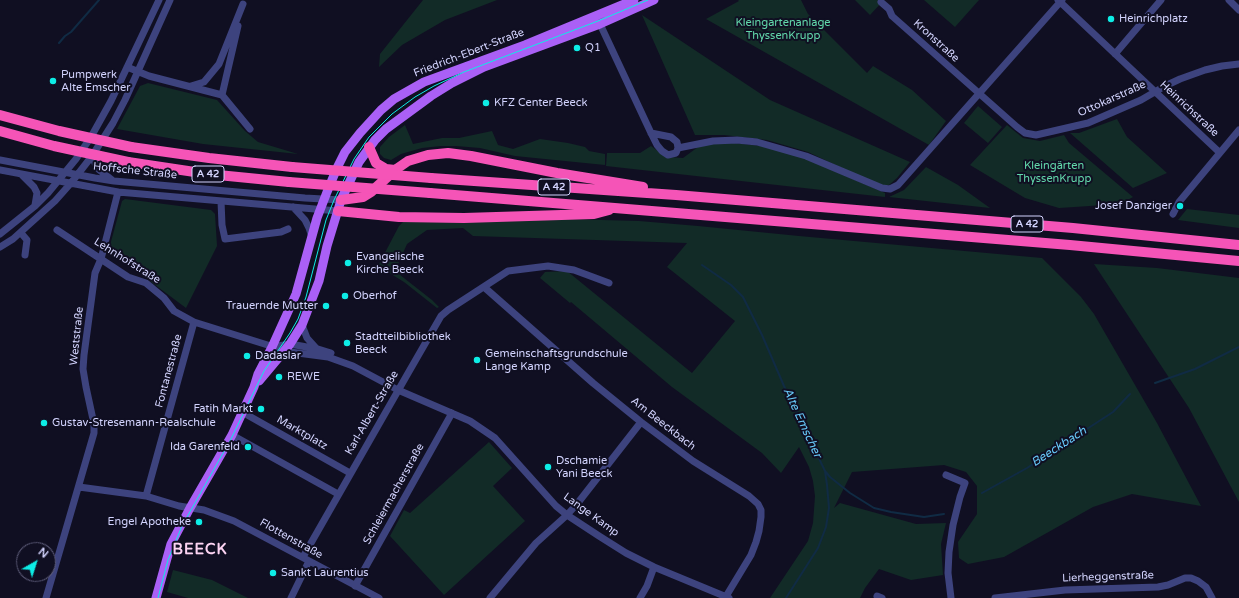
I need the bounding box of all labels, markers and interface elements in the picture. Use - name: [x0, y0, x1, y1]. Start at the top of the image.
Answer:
- place label: Heinrichplatz: [1119, 12, 1188, 26]
- marker: Heinrichplatz: [1106, 14, 1116, 24]
- park label: Kleingartenanlage ThyssenKrupp: [735, 16, 831, 42]
- street label: Kronstraße: [910, 17, 962, 65]
- street label: Friedrich-Ebert-Straße: [412, 26, 526, 80]
- place label: Q1: [585, 41, 601, 55]
- marker: Q1: [572, 43, 582, 53]
- place label: Pumpwerk Alte Emscher: [61, 68, 130, 94]
- marker: Pumpwerk Alte Emscher: [48, 76, 58, 86]
- street label: Ottokarstraße: [1076, 78, 1148, 120]
- street label: Heinrichstraße: [1157, 78, 1221, 140]
- place label: KFZ Center Beeck: [494, 96, 587, 110]
- marker: KFZ Center Beeck: [481, 98, 491, 108]
- park label: Kleingärten ThyssenKrupp: [1017, 159, 1091, 185]
- street label: Hoffsche Straße: [92, 160, 178, 182]
- road number: A 42: [192, 166, 224, 182]
- road number: A 42: [538, 179, 570, 195]
- place label: Josef Danziger: [1095, 199, 1172, 213]
- marker: Josef Danziger: [1175, 201, 1185, 211]
- road number: A 42: [1011, 216, 1043, 232]
- street label: Lehnhofstraße: [91, 235, 163, 287]
- place label: Evangelische Kirche Beeck: [356, 250, 424, 276]
- marker: Evangelische Kirche Beeck: [343, 258, 353, 268]
- place label: Oberhof: [353, 289, 397, 303]
- marker: Oberhof: [340, 291, 350, 301]
- place label: Trauernde Mutter: [226, 299, 318, 313]
- marker: Trauernde Mutter: [321, 301, 331, 311]
- street label: Weststraße: [67, 306, 87, 366]
- place label: Stadtteilbibliothek Beeck: [355, 330, 451, 356]
- street label: Fontanestraße: [153, 333, 185, 409]
- marker: Stadtteilbibliothek Beeck: [342, 338, 352, 348]
- place label: Gemeinschaftsgrundschule Lange Kamp: [485, 347, 628, 373]
- place label: Dadaslar: [255, 349, 301, 363]
- marker: Dadaslar: [242, 351, 252, 361]
- marker: Gemeinschaftsgrundschule Lange Kamp: [472, 355, 482, 365]
- street label: Karl-Albert-Straße: [343, 369, 401, 457]
- place label: REWE: [287, 370, 320, 384]
- marker: REWE: [274, 372, 284, 382]
- water label: Alte Emscher: [779, 386, 825, 460]
- street label: Am Beeckbach: [628, 395, 698, 453]
- place label: Fatih Markt: [193, 402, 253, 416]
- marker: Fatih Markt: [256, 404, 266, 414]
- street label: Marktplatz: [274, 413, 330, 453]
- place label: Gustav-Stresemann-Realschule: [52, 416, 216, 430]
- marker: Gustav-Stresemann-Realschule: [39, 418, 49, 428]
- water label: Beeckbach: [1029, 424, 1089, 470]
- place label: Ida Garenfeld: [170, 440, 240, 454]
- street label: Schleiermacherstraße: [361, 441, 427, 547]
- marker: Ida Garenfeld: [243, 442, 253, 452]
- place label: Dschamie Yani Beeck: [556, 454, 612, 480]
- marker: Dschamie Yani Beeck: [543, 462, 553, 472]
- street label: Lange Kamp: [560, 490, 622, 540]
- place label: Engel Apotheke: [108, 515, 191, 529]
- street label: Flottenstraße: [257, 516, 325, 562]
- marker: Engel Apotheke: [194, 517, 204, 527]
- district label: BEECK: [173, 541, 227, 559]
- north arrow: [16, 542, 56, 582]
- text: N: [36, 545, 51, 561]
- place label: Sankt Laurentius: [281, 566, 369, 580]
- marker: Sankt Laurentius: [268, 568, 278, 578]
- street label: Lierheggenstraße: [1062, 569, 1154, 585]

